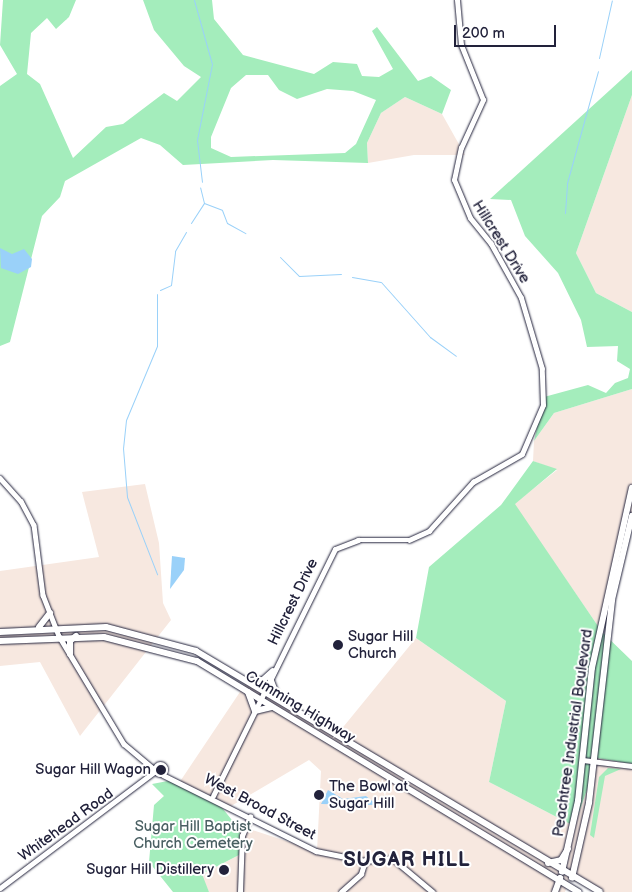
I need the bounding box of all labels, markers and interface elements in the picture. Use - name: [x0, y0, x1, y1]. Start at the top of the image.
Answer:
- scale bar: [457, 15, 560, 47]
- text: 200 m: [462, 24, 505, 43]
- street label: Hillcrest Drive: [468, 197, 534, 287]
- street label: Hillcrest Drive: [264, 556, 322, 648]
- place label: Sugar Hill Church: [348, 627, 413, 662]
- street label: Peachtree Industrial Boulevard: [550, 628, 596, 838]
- marker: Sugar Hill Church: [332, 639, 344, 651]
- street label: Cumming Highway: [242, 667, 358, 747]
- place label: Sugar Hill Wagon: [35, 761, 151, 779]
- marker: Sugar Hill Wagon: [155, 764, 167, 776]
- street label: West Broad Street: [201, 770, 319, 844]
- place label: The Bowl at Sugar Hill: [329, 777, 408, 812]
- street label: Whitehead Road: [15, 785, 117, 865]
- marker: The Bowl at Sugar Hill: [313, 789, 325, 801]
- park label: Sugar Hill Baptist Church Cemetery: [133, 817, 253, 852]
- district label: SUGAR HILL: [342, 848, 472, 872]
- place label: Sugar Hill Distillery: [86, 861, 214, 879]
- marker: Sugar Hill Distillery: [218, 864, 230, 876]

